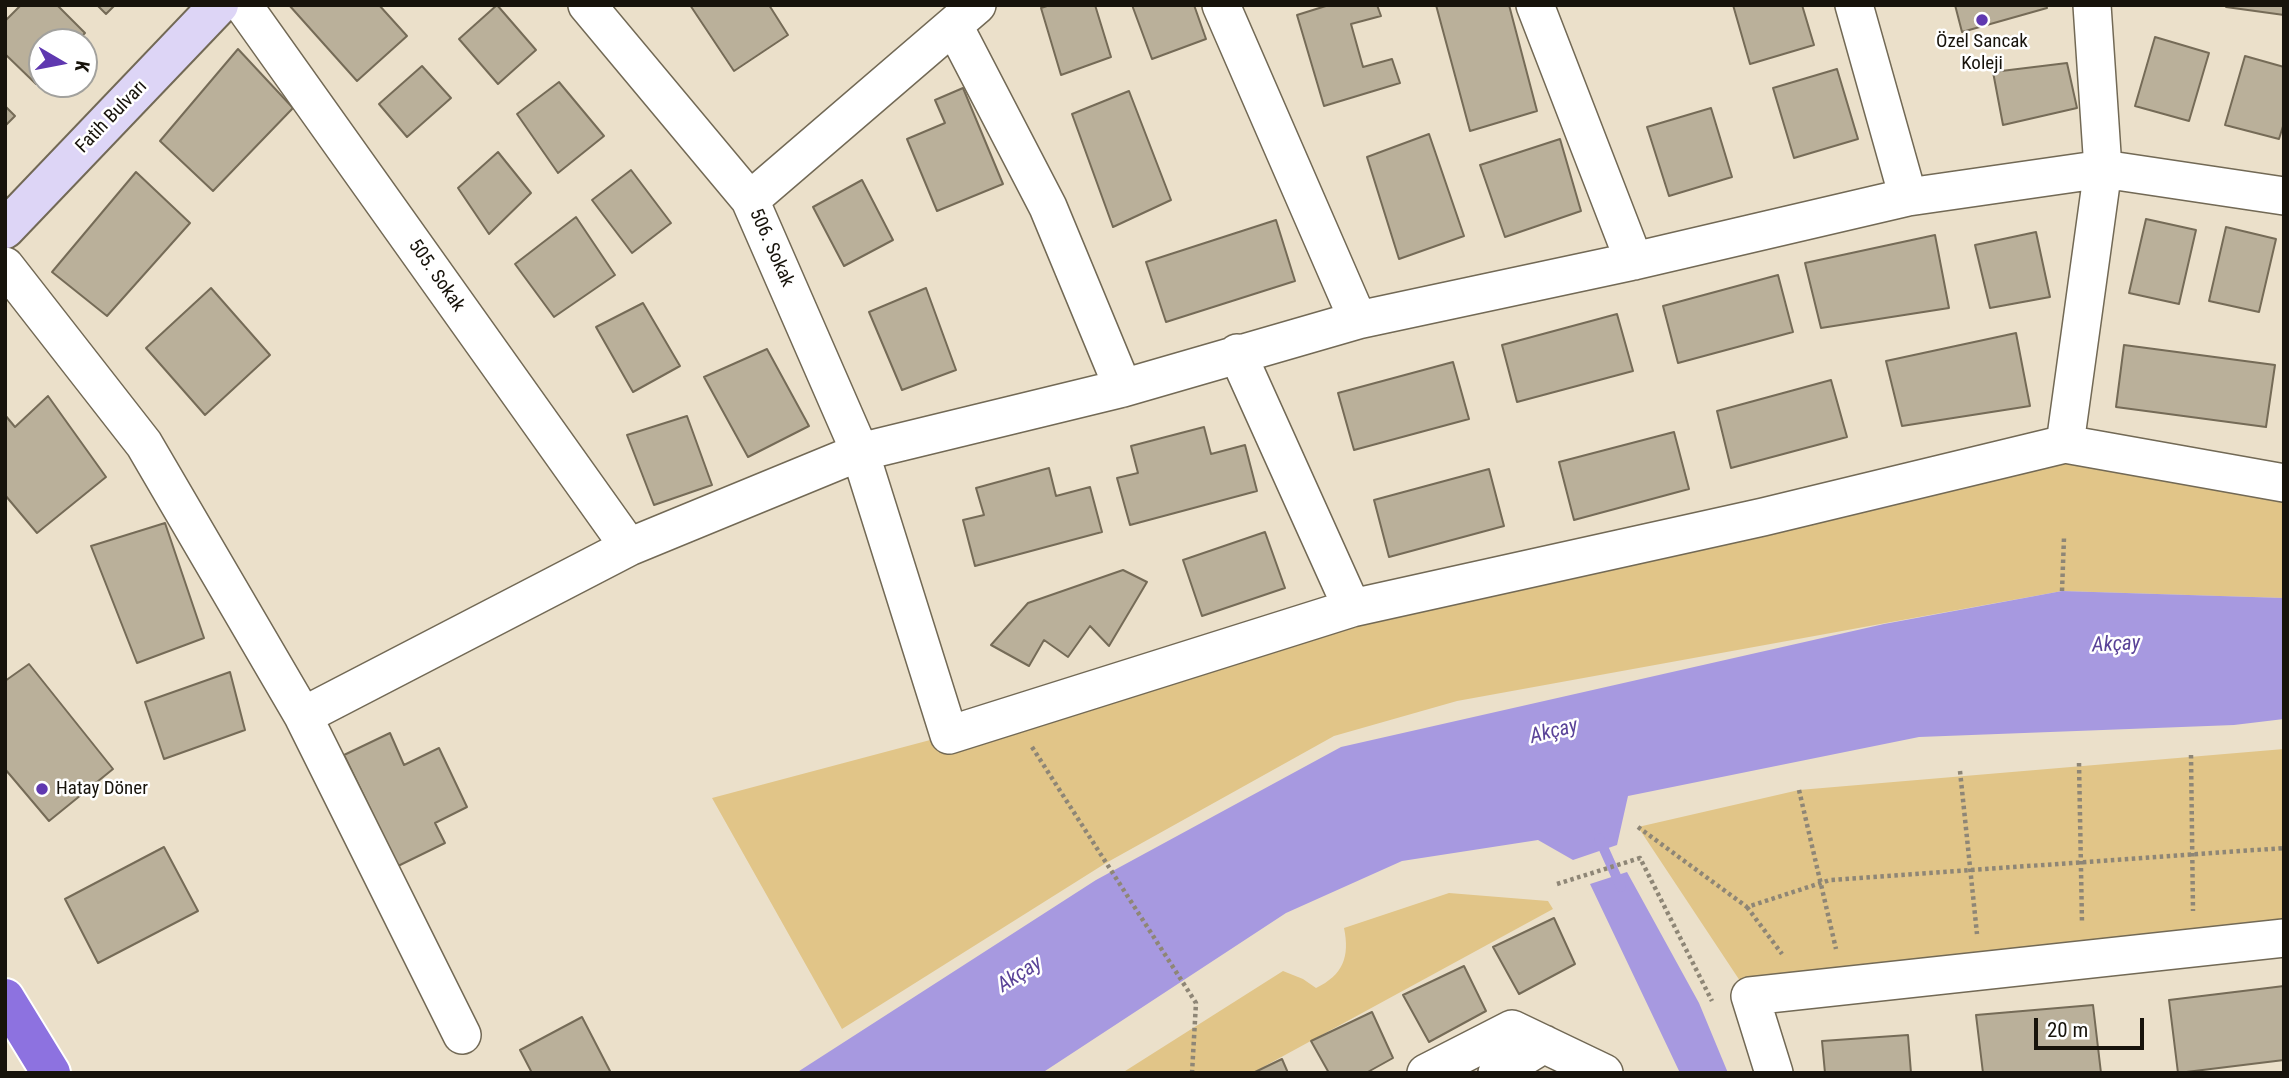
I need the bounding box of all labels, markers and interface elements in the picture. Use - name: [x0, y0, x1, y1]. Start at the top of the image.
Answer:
- marker: Özel Sancak Koleji: [1974, 12, 1990, 28]
- north arrow: [28, 28, 98, 98]
- place label: Özel Sancak Koleji: [1936, 31, 2028, 75]
- text: K: [70, 59, 94, 74]
- street label: Fatih Bulvarı: [72, 76, 152, 158]
- street label: 506. Sokak: [744, 205, 798, 291]
- street label: 505. Sokak: [403, 235, 469, 317]
- water label: Akçay: [2091, 631, 2141, 659]
- water label: Akçay: [1528, 714, 1580, 750]
- place label: Hatay Döner: [56, 778, 148, 800]
- marker: Hatay Döner: [34, 781, 50, 797]
- water label: Akçay: [993, 951, 1047, 999]
- scale bar: [2037, 1004, 2147, 1048]
- text: 20 m: [2047, 1018, 2088, 1042]

